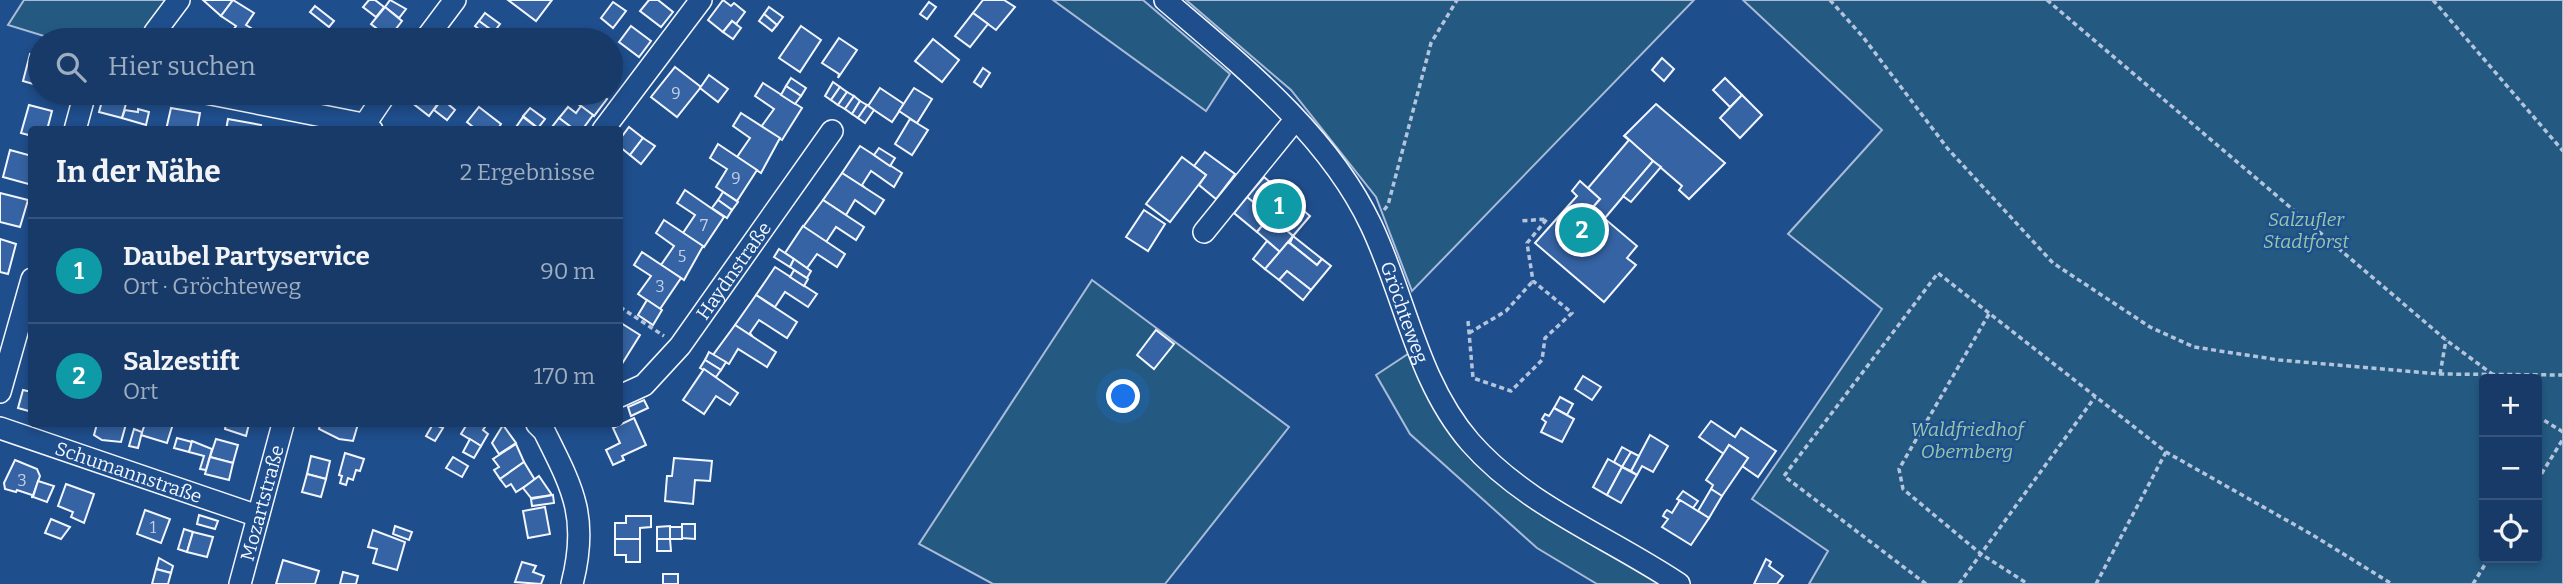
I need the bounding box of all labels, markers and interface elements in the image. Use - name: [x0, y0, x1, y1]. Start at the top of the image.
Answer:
- search box: [28, 28, 623, 105]
- icon: search: [52, 48, 90, 86]
- text: Hier suchen: [108, 51, 256, 82]
- house number: 9: [671, 84, 681, 103]
- text: In der Nähe: [56, 154, 221, 190]
- text: 2 Ergebnisse: [460, 158, 595, 186]
- house number: 9: [731, 169, 741, 188]
- pin: 1: [1256, 180, 1302, 232]
- pin: 2: [1559, 204, 1605, 256]
- park label: Salzufler Stadtforst: [2263, 208, 2349, 253]
- house number: 7: [700, 216, 708, 235]
- street label: Haydnstraße: [691, 217, 776, 324]
- text: Daubel Partyservice: [123, 241, 370, 272]
- house number: 5: [678, 247, 686, 266]
- text: 1: [74, 257, 84, 285]
- text: 90 m: [540, 257, 595, 285]
- street label: Gröchteweg: [1375, 258, 1433, 367]
- text: Ort · Gröchteweg: [123, 272, 301, 300]
- house number: 3: [655, 277, 665, 296]
- text: Salzestift: [123, 346, 240, 377]
- text: 2: [73, 362, 85, 390]
- text: 170 m: [533, 362, 595, 390]
- map controls: [2479, 374, 2542, 563]
- button: +: [2479, 374, 2542, 437]
- text: Ort: [123, 377, 158, 405]
- your location: [1106, 379, 1140, 413]
- park label: Waldfriedhof Obernberg: [1910, 418, 2026, 463]
- street label: Schumannstraße: [52, 437, 205, 508]
- button: −: [2479, 437, 2542, 500]
- street label: Mozartstraße: [236, 443, 289, 563]
- house number: 3: [17, 471, 27, 490]
- button: locate: [2479, 500, 2542, 563]
- house number: 1: [150, 518, 157, 537]

